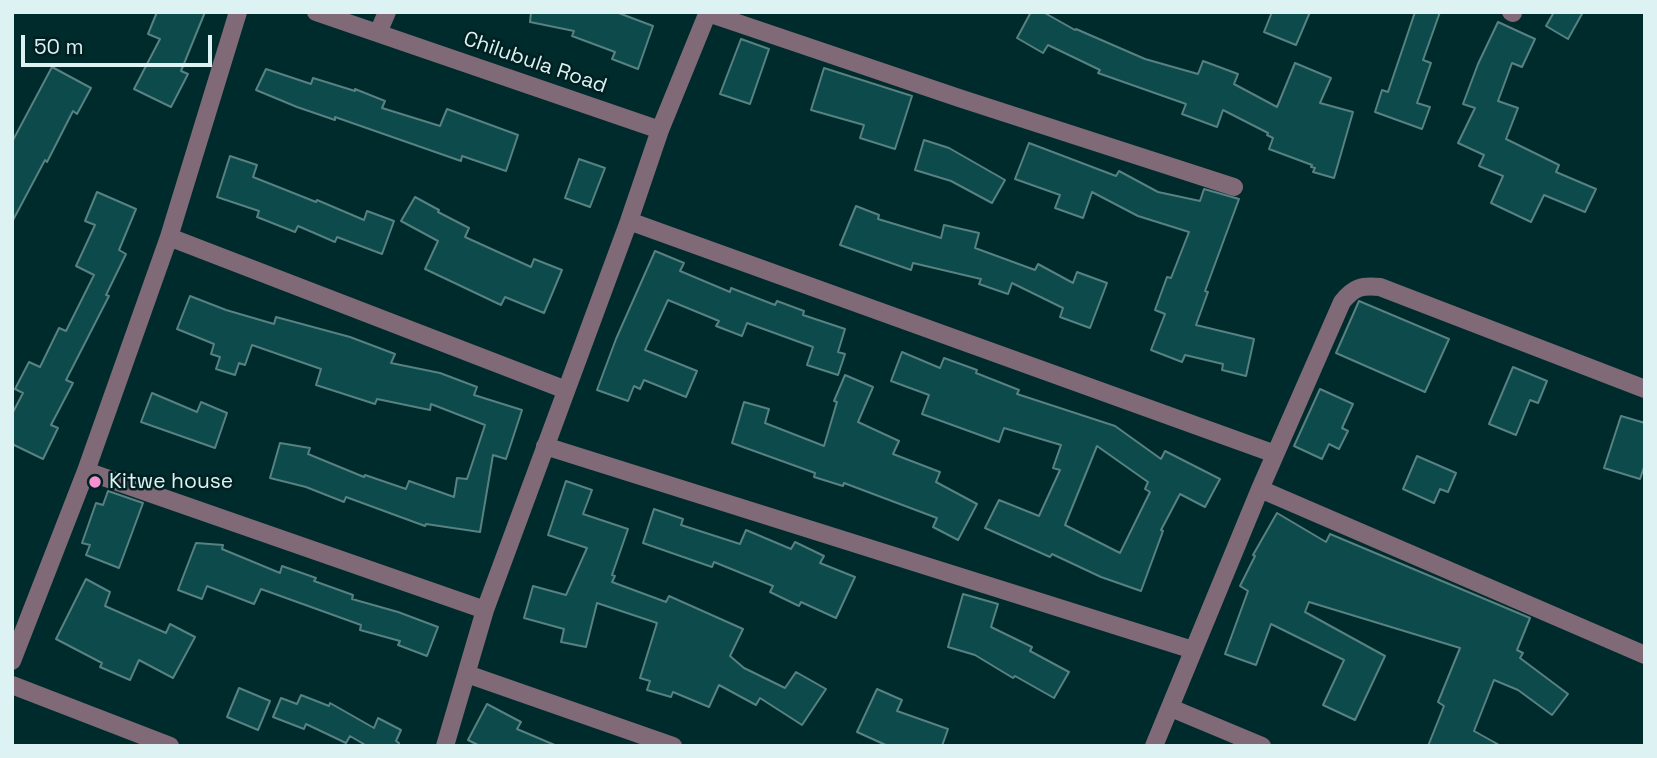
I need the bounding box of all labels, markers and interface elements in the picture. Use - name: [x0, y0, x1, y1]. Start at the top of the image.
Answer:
- scale bar: [24, 21, 215, 65]
- street label: Chilubula Road: [460, 27, 610, 99]
- text: 50 m: [34, 33, 84, 60]
- place label: Kitwe house: [109, 469, 233, 495]
- marker: Kitwe house: [87, 474, 103, 490]

